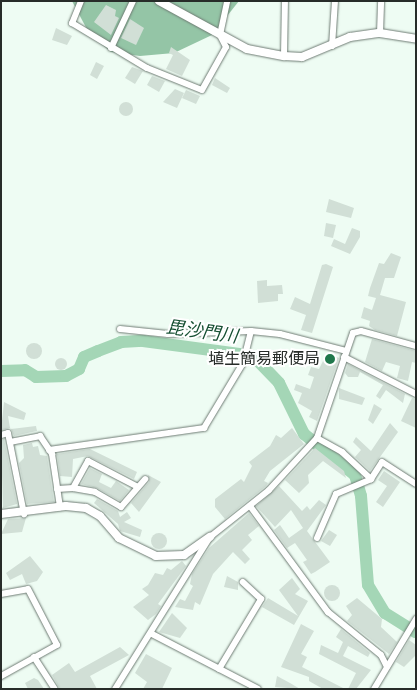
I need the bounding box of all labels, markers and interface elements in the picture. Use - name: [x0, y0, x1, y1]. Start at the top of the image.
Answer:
- water label: 毘沙門川: [165, 316, 239, 348]
- place label: 埴生簡易郵便局: [208, 349, 320, 369]
- marker: 埴生簡易郵便局: [324, 353, 336, 365]

